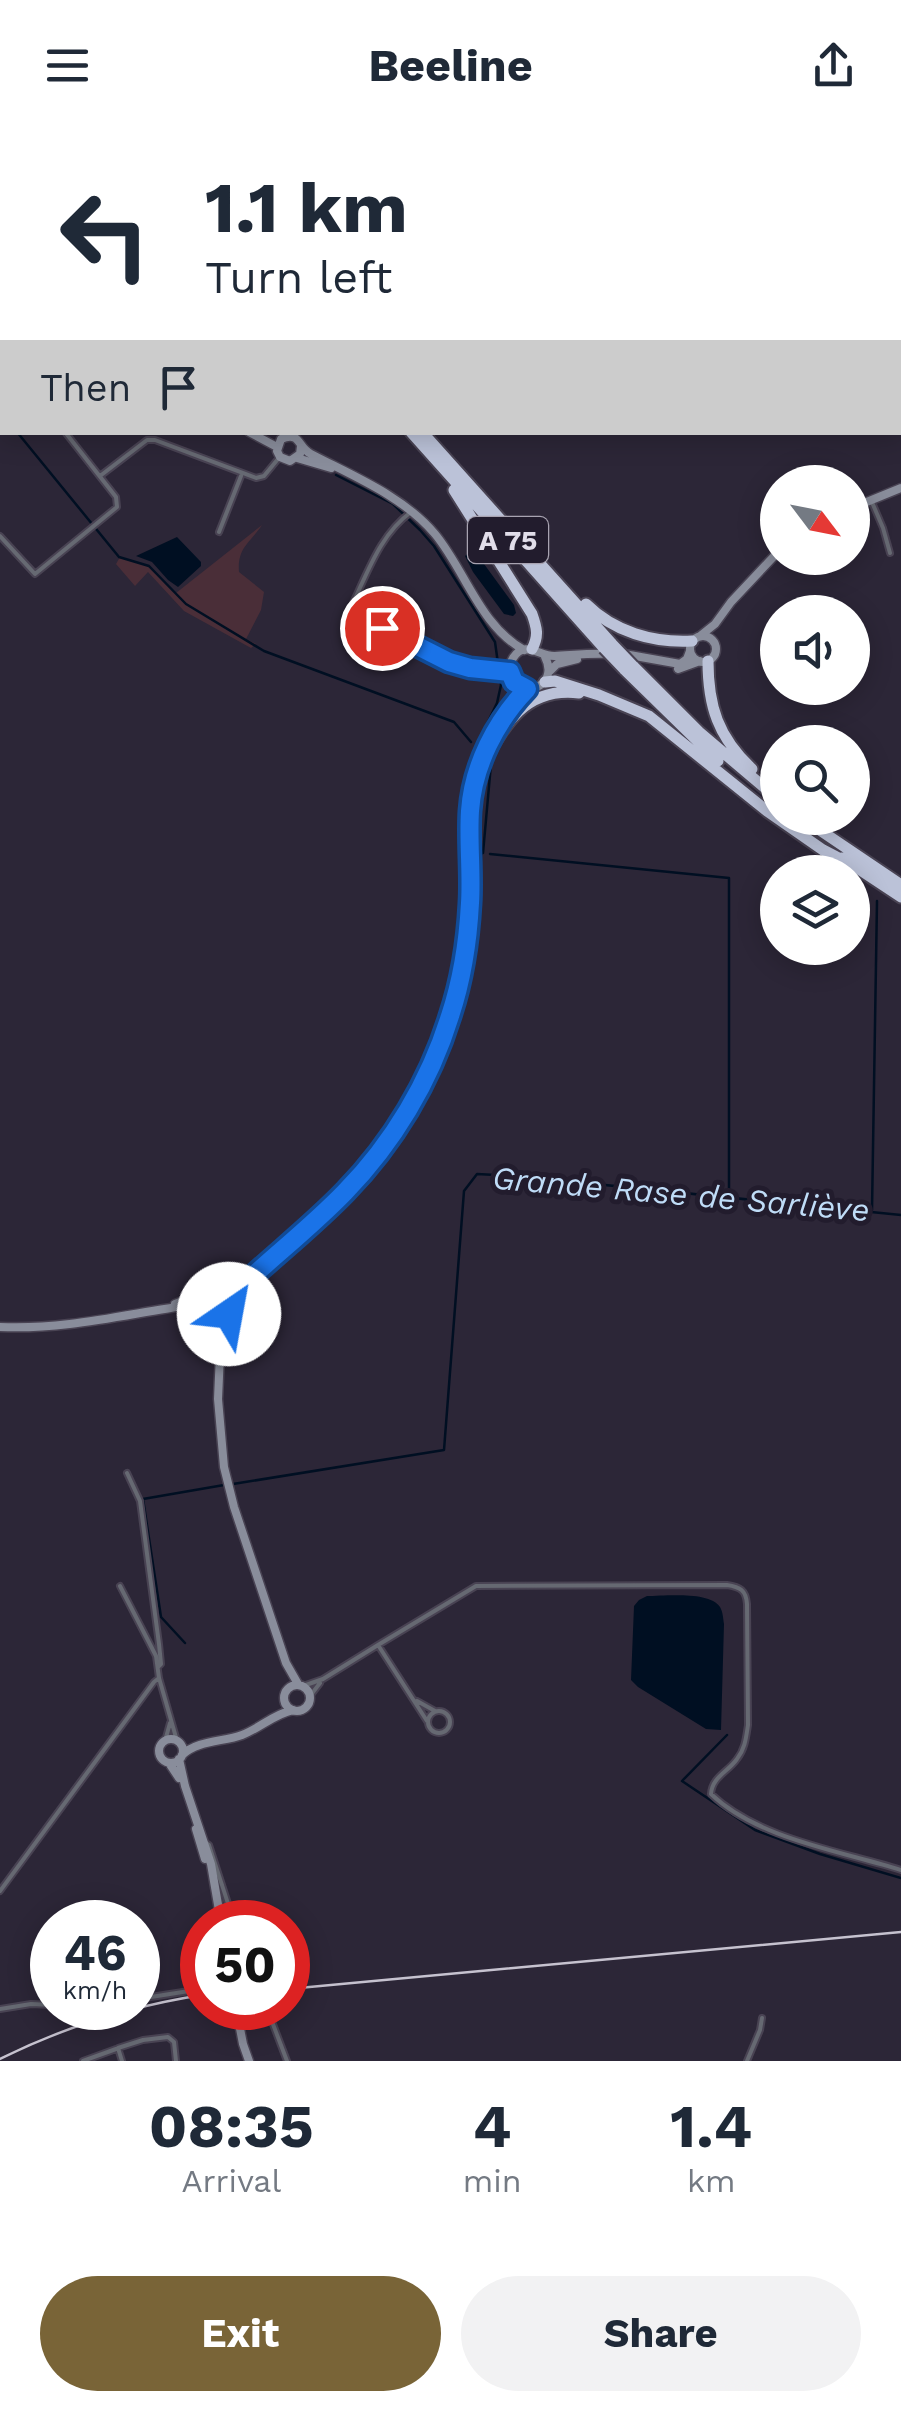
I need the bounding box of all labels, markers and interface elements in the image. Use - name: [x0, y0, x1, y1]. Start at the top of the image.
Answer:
- icon: menu: [40, 38, 95, 93]
- icon: share: [806, 38, 861, 93]
- text: Beeline: [368, 39, 533, 92]
- text: 1.1 km: [205, 167, 408, 249]
- icon: left: [40, 170, 170, 300]
- text: Turn left: [205, 251, 392, 304]
- icon: arrive: [151, 360, 206, 415]
- text: Then: [40, 366, 131, 410]
- north arrow: [760, 465, 870, 575]
- map controls: [760, 465, 870, 965]
- road number: A 75: [468, 517, 548, 563]
- pin: [340, 586, 425, 671]
- button: sound: [760, 595, 870, 705]
- icon: arrive: [355, 601, 410, 656]
- button: search: [760, 725, 870, 835]
- button: layers: [760, 855, 870, 965]
- water label: Grande Rase de Sarliève: [491, 1159, 871, 1229]
- position arrow: [177, 1262, 281, 1366]
- speed limit sign: 50: [180, 1900, 310, 2030]
- text: 46: [63, 1923, 127, 1982]
- text: km/h: [63, 1976, 127, 2005]
- text: 08:35: [149, 2091, 314, 2162]
- text: 4: [473, 2091, 511, 2162]
- text: 1.4: [670, 2091, 752, 2162]
- text: Arrival: [181, 2162, 281, 2200]
- text: min: [463, 2162, 522, 2200]
- text: km: [687, 2162, 736, 2200]
- button: Exit: [40, 2276, 441, 2391]
- button: Share: [461, 2276, 861, 2391]

